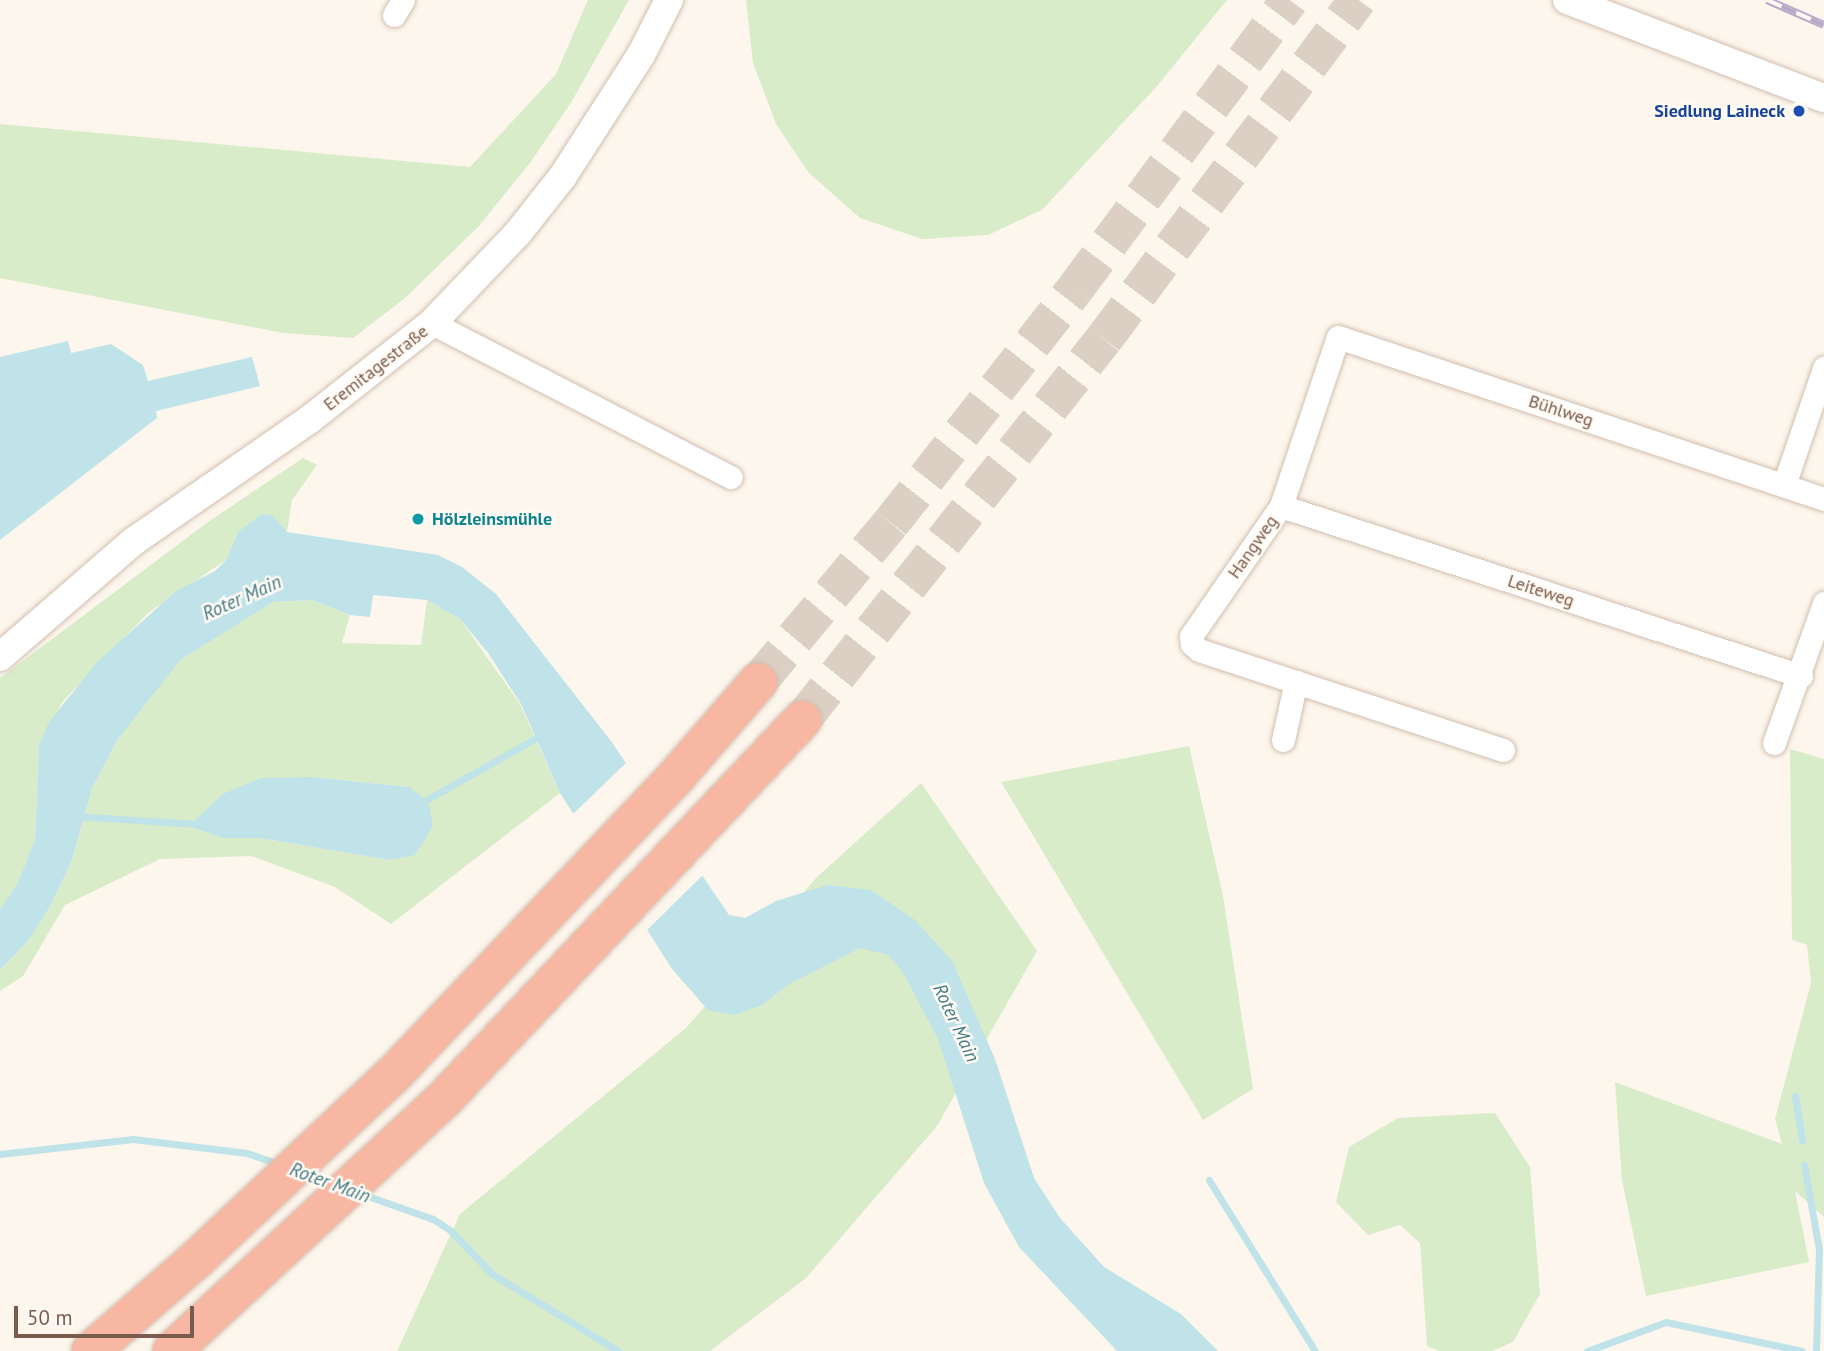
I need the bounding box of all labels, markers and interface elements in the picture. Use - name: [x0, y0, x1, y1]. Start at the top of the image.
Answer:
- place label: Siedlung Laineck: [1654, 100, 1785, 122]
- marker: Siedlung Laineck: [1791, 103, 1807, 119]
- street label: Eremitagestraße: [319, 320, 433, 416]
- street label: Bühlweg: [1526, 390, 1596, 432]
- place label: Hölzleinsmühle: [432, 508, 552, 530]
- marker: Hölzleinsmühle: [410, 511, 426, 527]
- street label: Hangweg: [1223, 511, 1283, 583]
- street label: Leiteweg: [1505, 570, 1577, 612]
- water label: Roter Main: [199, 571, 285, 625]
- water label: Roter Main: [928, 980, 984, 1066]
- water label: Roter Main: [287, 1158, 373, 1208]
- scale bar: [18, 1292, 198, 1336]
- text: 50 m: [27, 1304, 73, 1331]

